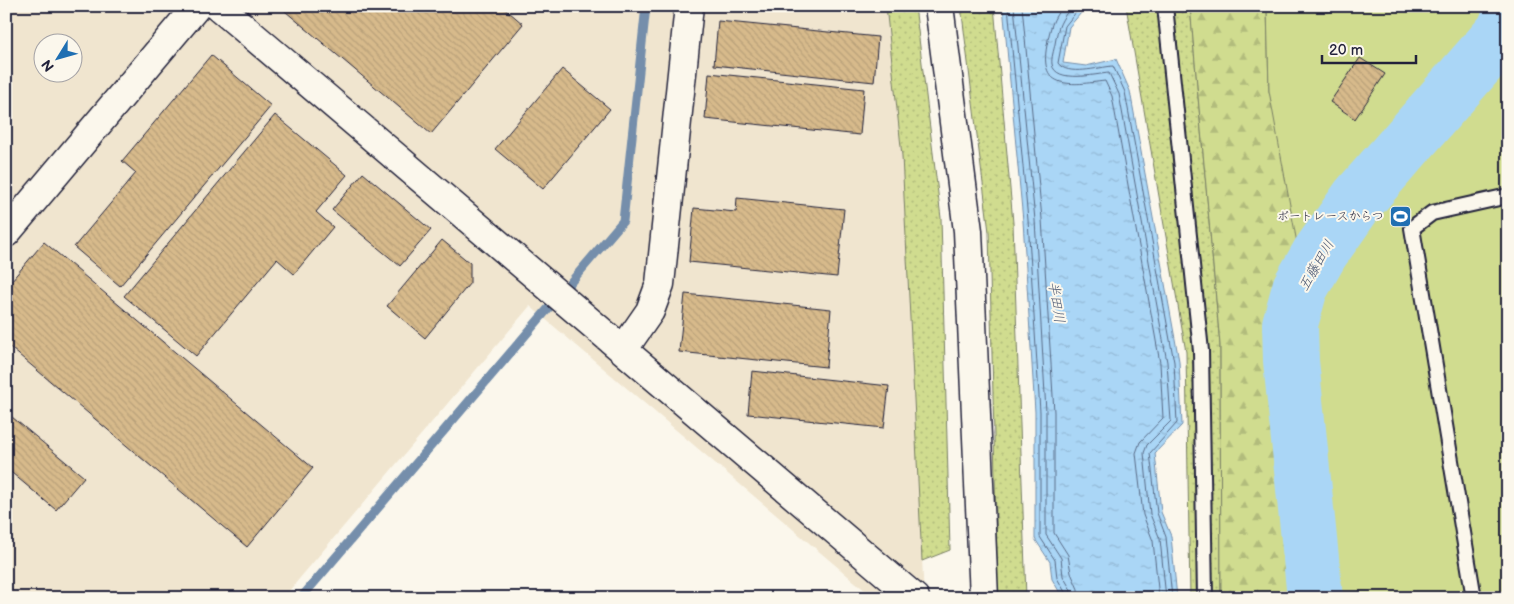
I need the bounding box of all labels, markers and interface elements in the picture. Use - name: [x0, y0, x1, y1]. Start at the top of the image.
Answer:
- north arrow: [32, 32, 82, 82]
- scale bar: [1322, 32, 1415, 64]
- text: 20 m: [1329, 41, 1363, 60]
- text: N: [38, 56, 58, 75]
- sports icon: ボートレースからつ: [1388, 204, 1412, 228]
- place label: ボートレースからつ: [1277, 209, 1384, 224]
- water label: 五藤田川: [1295, 237, 1338, 294]
- water label: 半田川: [1045, 280, 1068, 324]

